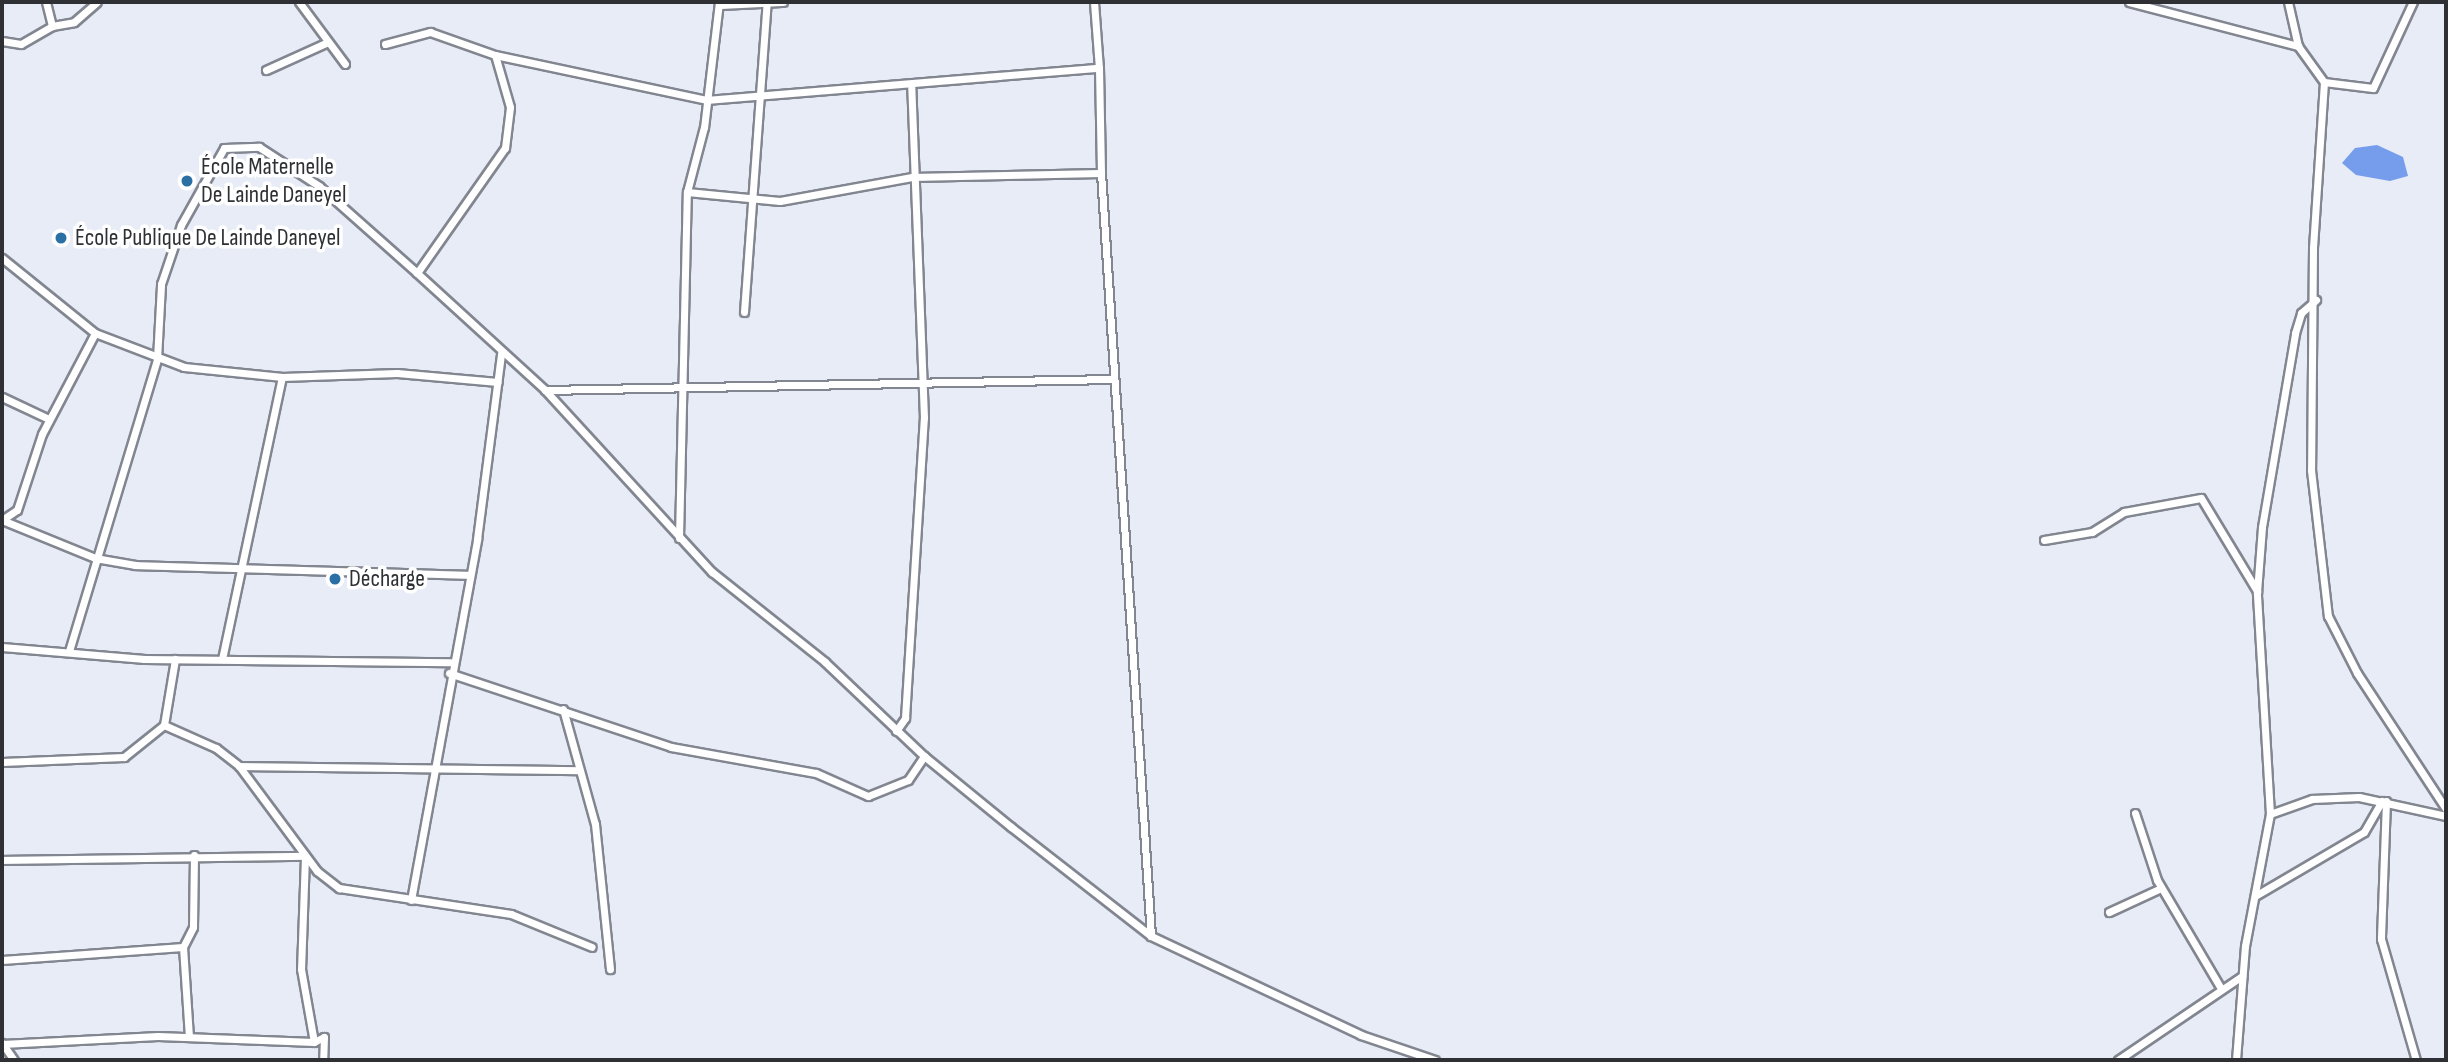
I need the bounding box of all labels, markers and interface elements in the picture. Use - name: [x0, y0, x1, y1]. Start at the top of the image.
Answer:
- place label: École Maternelle De Lainde Daneyel: [201, 153, 346, 209]
- marker: École Maternelle De Lainde Daneyel: [179, 173, 195, 189]
- place label: École Publique De Lainde Daneyel: [75, 224, 341, 252]
- marker: École Publique De Lainde Daneyel: [53, 230, 69, 246]
- place label: Décharge: [349, 565, 425, 593]
- marker: Décharge: [327, 571, 343, 587]

